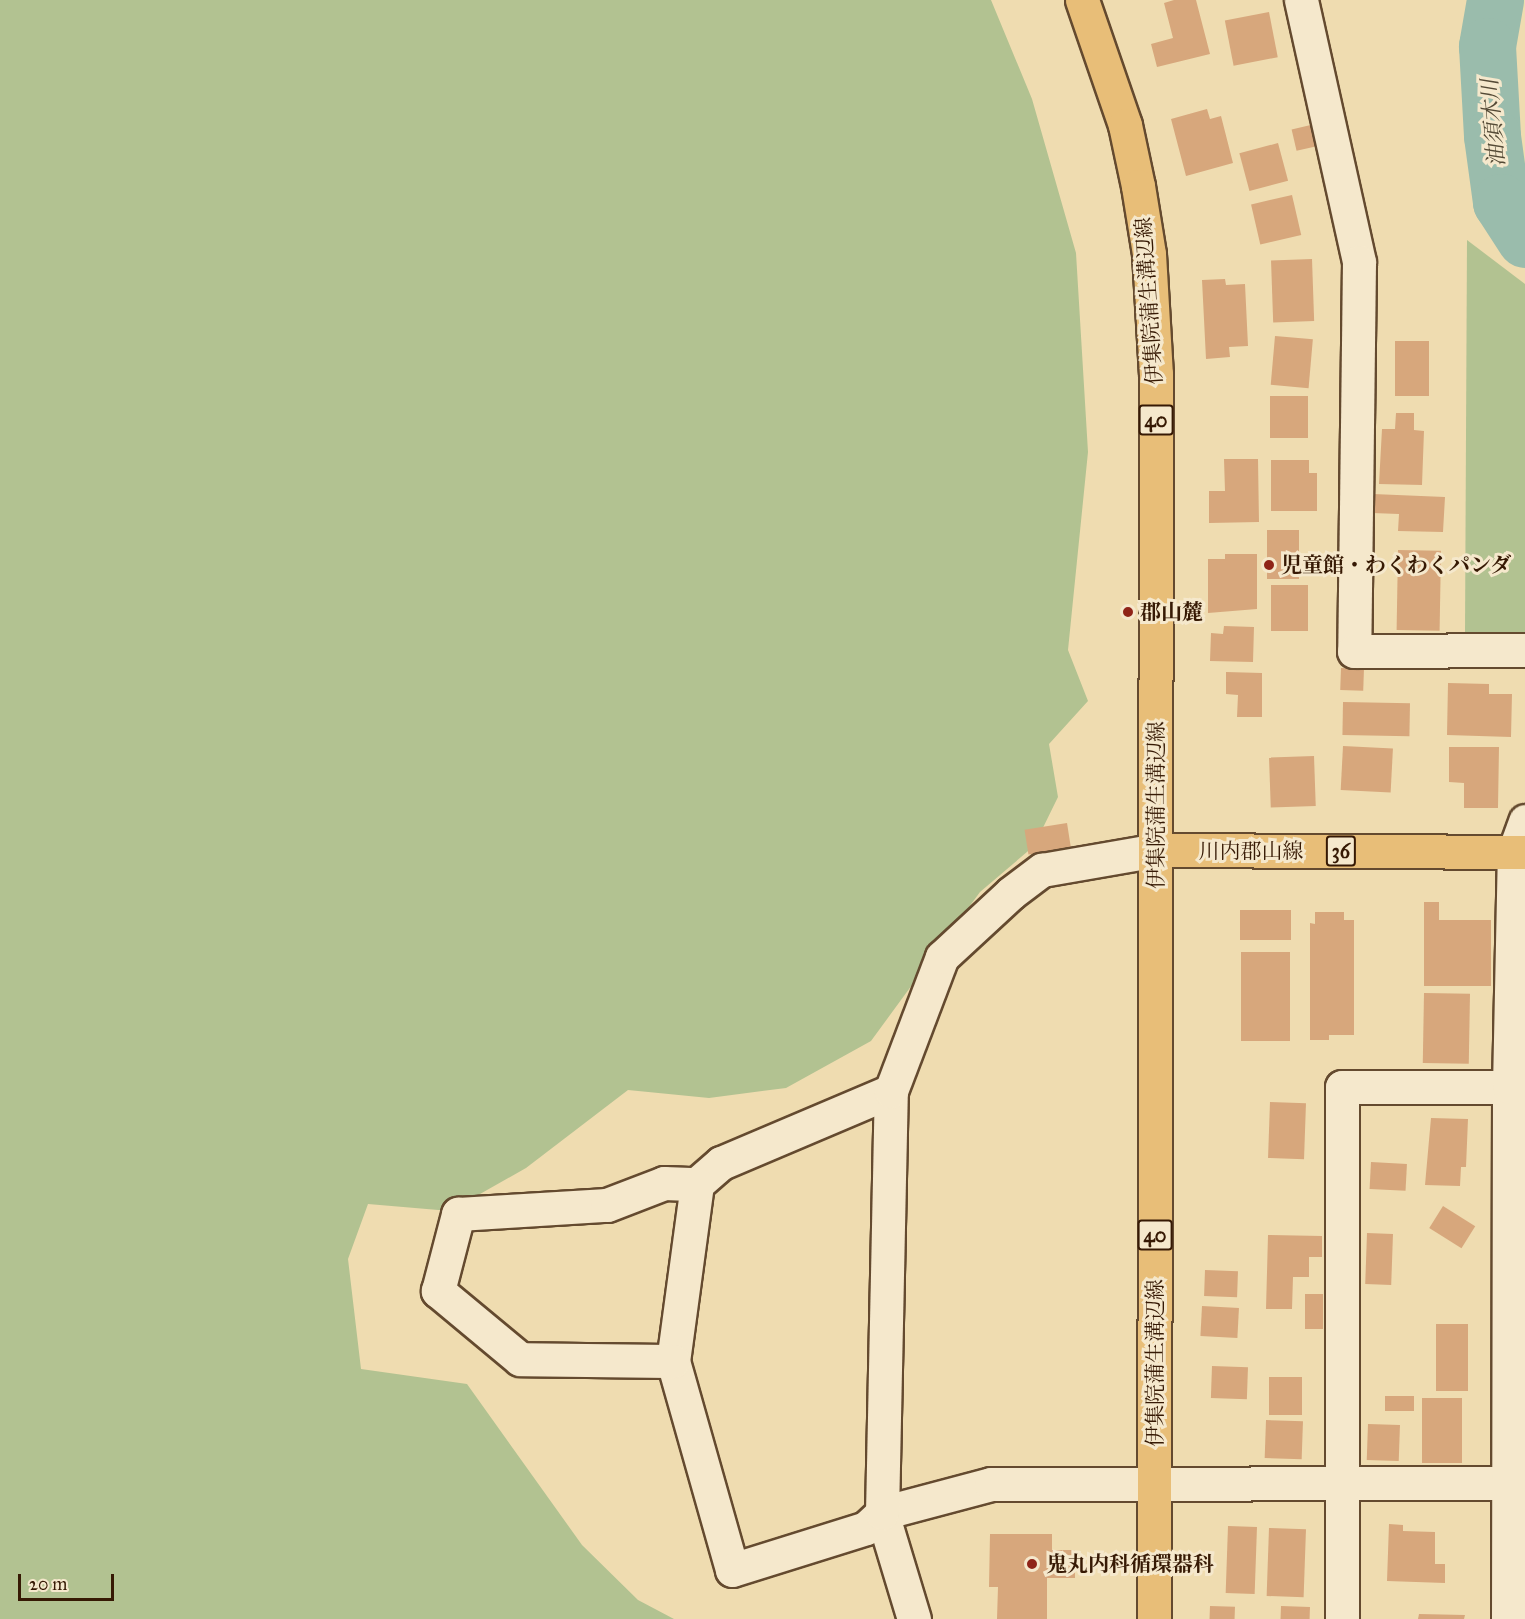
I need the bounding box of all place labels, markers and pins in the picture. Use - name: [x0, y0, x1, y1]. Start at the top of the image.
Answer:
- place label: 児童館・わくわくパンダ: [1281, 552, 1512, 578]
- marker: 児童館・わくわくパンダ: [1262, 558, 1276, 572]
- place label: 郡山麓: [1140, 599, 1203, 625]
- marker: 郡山麓: [1121, 605, 1135, 619]
- place label: 鬼丸内科循環器科: [1046, 1551, 1214, 1577]
- marker: 鬼丸内科循環器科: [1023, 1555, 1041, 1573]

